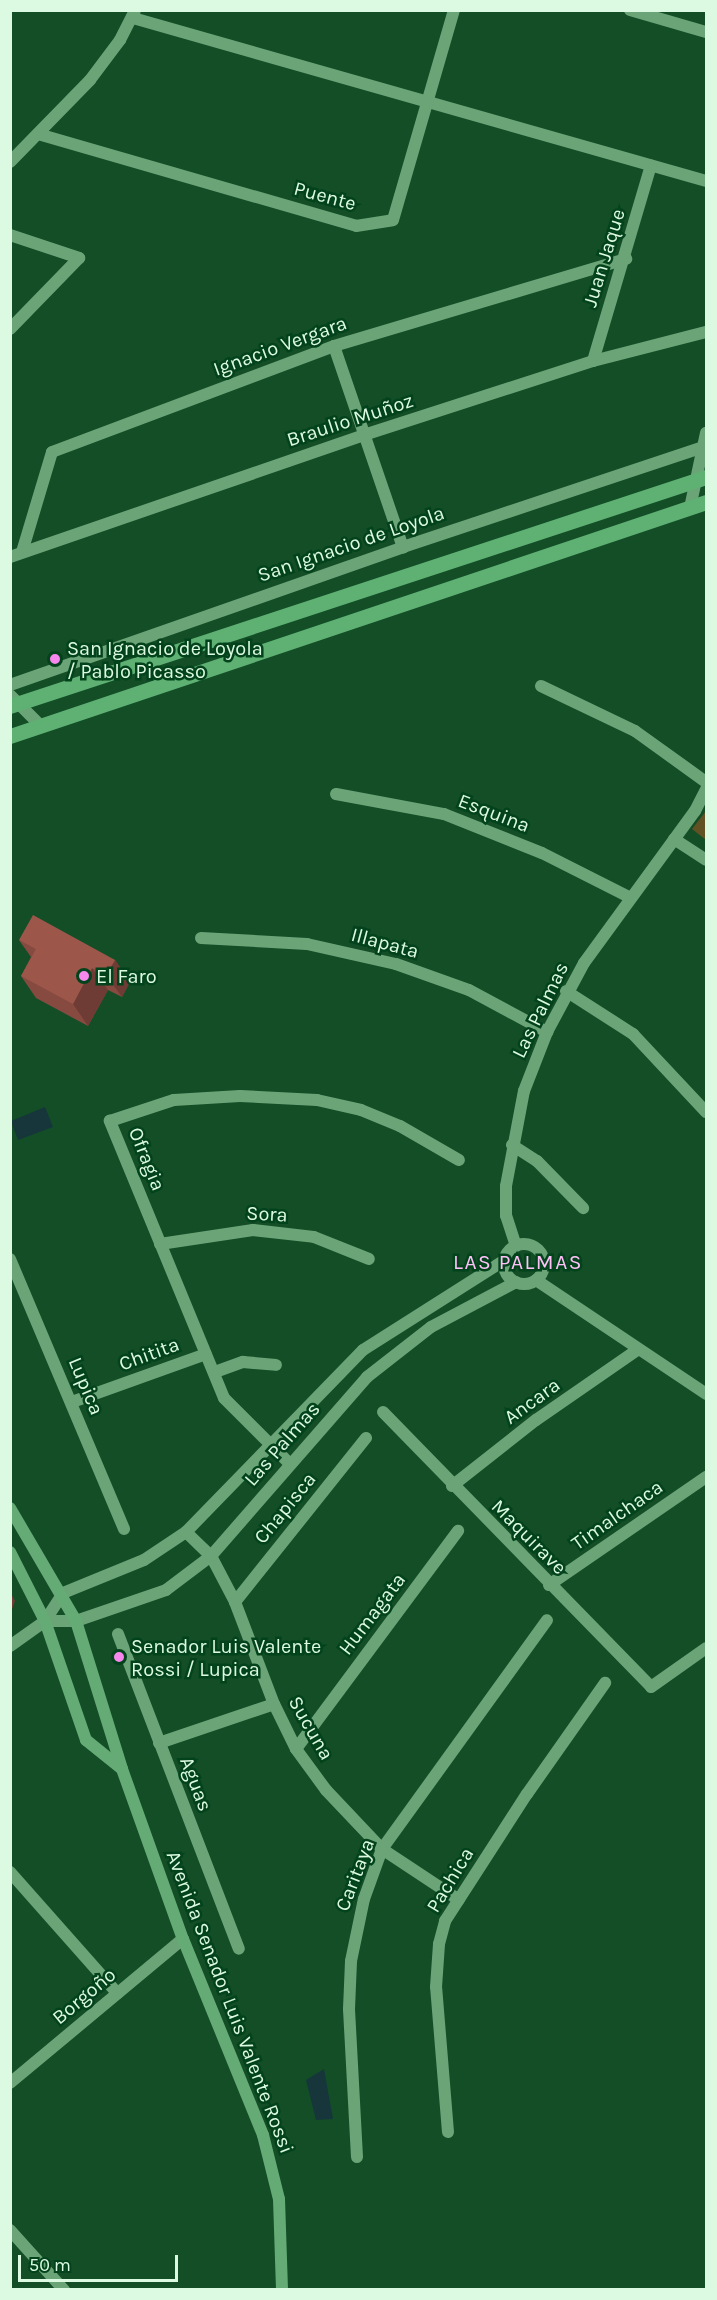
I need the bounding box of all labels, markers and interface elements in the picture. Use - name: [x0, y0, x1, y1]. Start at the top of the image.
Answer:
- street label: Puente: [291, 176, 359, 216]
- street label: Juan Jaque: [578, 206, 630, 310]
- street label: Ignacio Vergara: [210, 311, 350, 381]
- street label: Braulio Muñoz: [284, 388, 416, 452]
- street label: San Ignacio de Loyola: [255, 501, 447, 587]
- place label: San Ignacio de Loyola / Pablo Picasso: [67, 636, 263, 683]
- marker: San Ignacio de Loyola / Pablo Picasso: [48, 652, 62, 666]
- street label: Esquina: [455, 788, 533, 838]
- street label: Illapata: [349, 922, 421, 964]
- street label: Las Palmas: [507, 958, 573, 1062]
- place label: El Faro: [96, 964, 157, 988]
- marker: El Faro: [77, 969, 91, 983]
- street label: Ofragia: [123, 1124, 171, 1194]
- street label: Sora: [246, 1201, 288, 1227]
- district label: LAS PALMAS: [453, 1249, 583, 1275]
- street label: Chitita: [116, 1332, 182, 1376]
- street label: Lupica: [63, 1353, 109, 1419]
- street label: Ancara: [499, 1373, 565, 1429]
- street label: Las Palmas: [239, 1397, 325, 1491]
- street label: Chapisca: [249, 1467, 321, 1549]
- street label: Timalchaca: [567, 1475, 667, 1555]
- street label: Maquirave: [486, 1494, 572, 1580]
- street label: Humagata: [334, 1568, 410, 1660]
- place label: Senador Luis Valente Rossi / Lupica: [131, 1634, 321, 1681]
- marker: Senador Luis Valente Rossi / Lupica: [112, 1650, 126, 1664]
- street label: Sucuna: [283, 1692, 339, 1764]
- street label: Aguas: [175, 1753, 217, 1815]
- street label: Caritaya: [330, 1836, 380, 1914]
- street label: Pachica: [421, 1843, 479, 1917]
- street label: Avenida Senador Luis Valente Rossi: [161, 1847, 299, 2157]
- street label: Borgoño: [47, 1963, 121, 2029]
- scale bar: [21, 2243, 182, 2281]
- text: 50 m: [29, 2254, 71, 2276]

